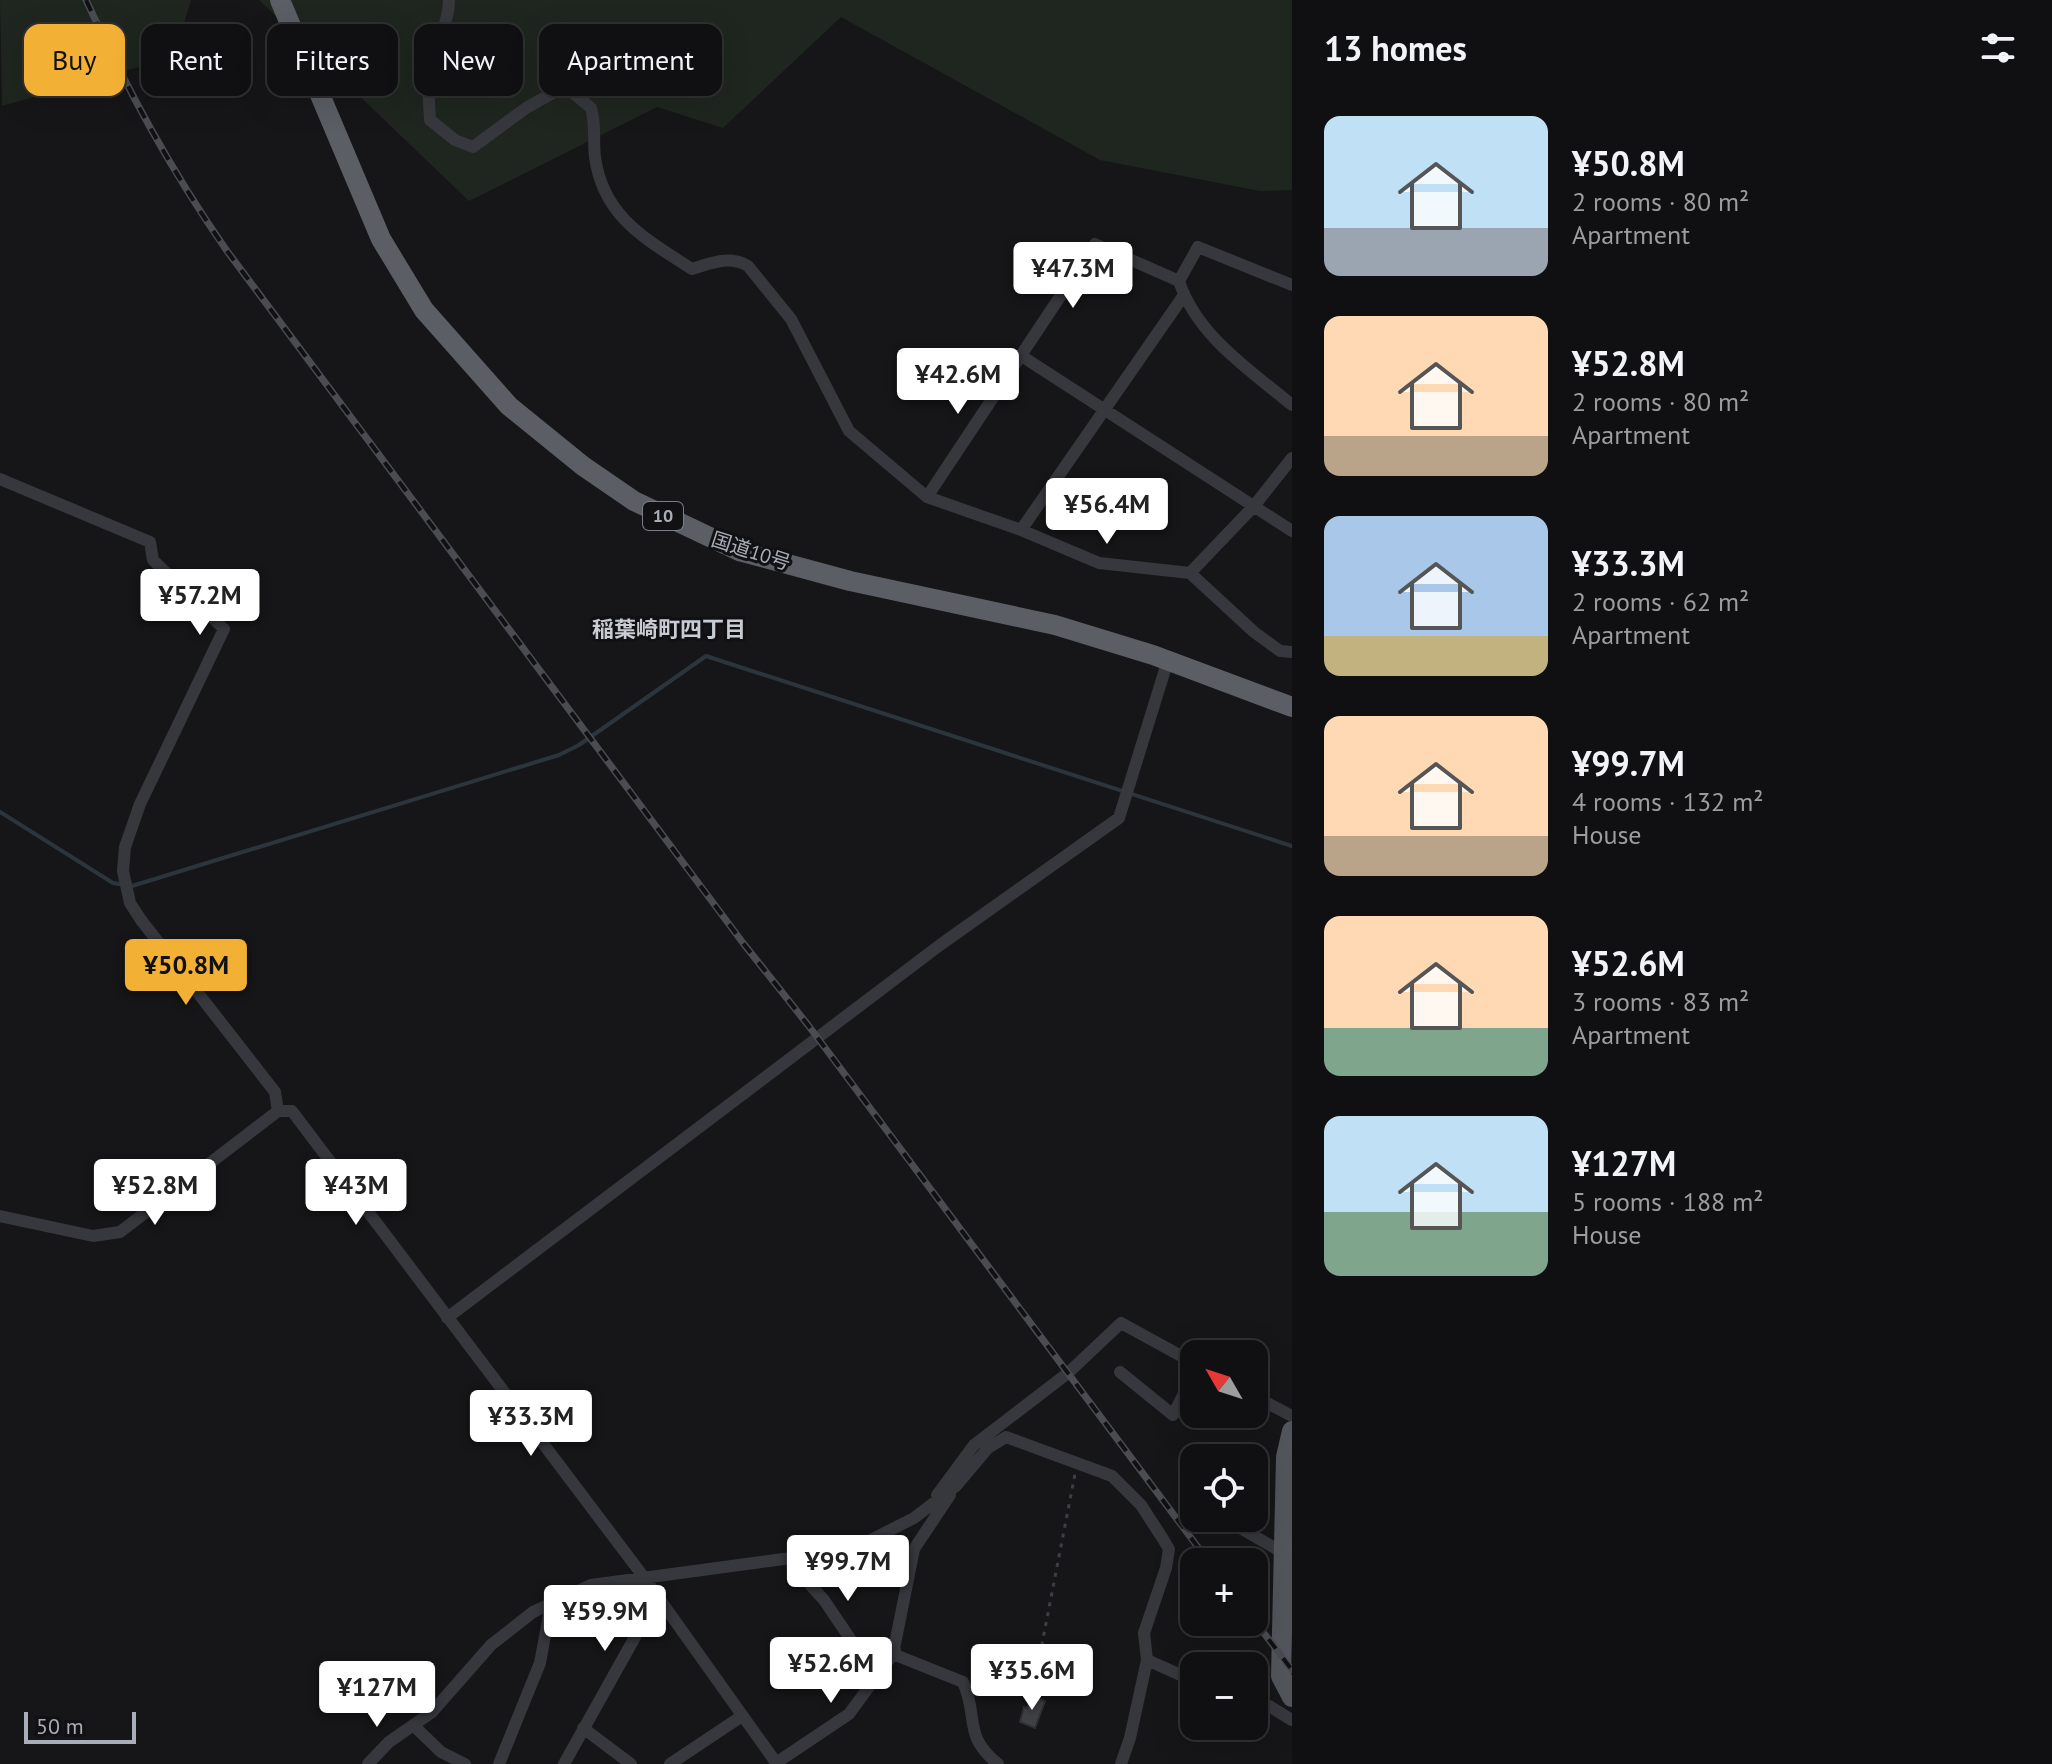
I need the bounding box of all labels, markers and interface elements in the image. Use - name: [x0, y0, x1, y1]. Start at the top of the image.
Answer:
- chip: Buy: [24, 24, 125, 96]
- chip: Rent: [141, 24, 251, 96]
- chip: Filters: [267, 24, 398, 96]
- chip: New: [414, 24, 523, 96]
- chip: Apartment: [539, 24, 722, 96]
- text: 13 homes: [1324, 26, 1467, 70]
- icon: filters: [1976, 26, 2020, 70]
- text: ¥50.8M: [1572, 141, 1685, 185]
- icon: home: [1388, 148, 1484, 244]
- text: 2 rooms · 80 m²: [1572, 185, 1749, 218]
- text: Apartment: [1572, 218, 1690, 251]
- pin: ¥47.3M: [1008, 242, 1138, 310]
- text: ¥47.3M: [1031, 251, 1115, 284]
- text: ¥52.8M: [1572, 341, 1685, 385]
- pin: ¥42.6M: [893, 348, 1023, 416]
- icon: home: [1388, 348, 1484, 444]
- text: ¥42.6M: [915, 357, 1001, 390]
- text: 2 rooms · 80 m²: [1572, 385, 1749, 418]
- text: Apartment: [1572, 418, 1690, 451]
- pin: ¥56.4M: [1042, 478, 1172, 546]
- text: ¥56.4M: [1064, 487, 1150, 520]
- road number: 10: [643, 502, 683, 530]
- street label: 国道10号: [708, 526, 794, 576]
- text: ¥33.3M: [1572, 541, 1685, 585]
- icon: home: [1388, 548, 1484, 644]
- pin: ¥57.2M: [135, 569, 265, 637]
- text: ¥57.2M: [158, 578, 242, 611]
- text: 2 rooms · 62 m²: [1572, 585, 1749, 618]
- district label: 稲葉崎町四丁目: [592, 615, 746, 643]
- text: Apartment: [1572, 618, 1690, 651]
- text: ¥99.7M: [1572, 741, 1685, 785]
- icon: home: [1388, 748, 1484, 844]
- text: 4 rooms · 132 m²: [1572, 785, 1764, 818]
- text: House: [1572, 818, 1642, 851]
- pin: ¥50.8M: [121, 939, 251, 1007]
- text: ¥52.6M: [1572, 941, 1685, 985]
- text: ¥50.8M: [143, 948, 229, 981]
- icon: home: [1388, 948, 1484, 1044]
- text: 3 rooms · 83 m²: [1572, 985, 1749, 1018]
- text: Apartment: [1572, 1018, 1690, 1051]
- text: ¥127M: [1572, 1141, 1676, 1185]
- icon: home: [1388, 1148, 1484, 1244]
- pin: ¥52.8M: [90, 1159, 220, 1227]
- pin: ¥43M: [309, 1159, 403, 1227]
- text: ¥52.8M: [112, 1168, 198, 1201]
- text: ¥43M: [323, 1168, 389, 1201]
- text: 5 rooms · 188 m²: [1572, 1185, 1764, 1218]
- text: House: [1572, 1218, 1642, 1251]
- north arrow: [1180, 1340, 1268, 1428]
- map controls: [1180, 1340, 1268, 1740]
- pin: ¥33.3M: [466, 1390, 596, 1458]
- text: ¥33.3M: [488, 1399, 574, 1432]
- button: locate: [1180, 1444, 1268, 1532]
- pin: ¥99.7M: [783, 1535, 913, 1603]
- text: ¥99.7M: [805, 1544, 891, 1577]
- button: +: [1180, 1548, 1268, 1636]
- pin: ¥59.9M: [540, 1585, 670, 1653]
- text: ¥59.9M: [562, 1594, 648, 1627]
- pin: ¥52.6M: [766, 1637, 896, 1705]
- pin: ¥35.6M: [967, 1644, 1097, 1712]
- text: ¥52.6M: [788, 1646, 874, 1679]
- button: −: [1180, 1652, 1268, 1740]
- text: ¥35.6M: [989, 1653, 1075, 1686]
- pin: ¥127M: [321, 1661, 433, 1729]
- text: ¥127M: [337, 1670, 417, 1703]
- scale bar: [24, 1708, 136, 1744]
- text: 50 m: [36, 1712, 84, 1740]

